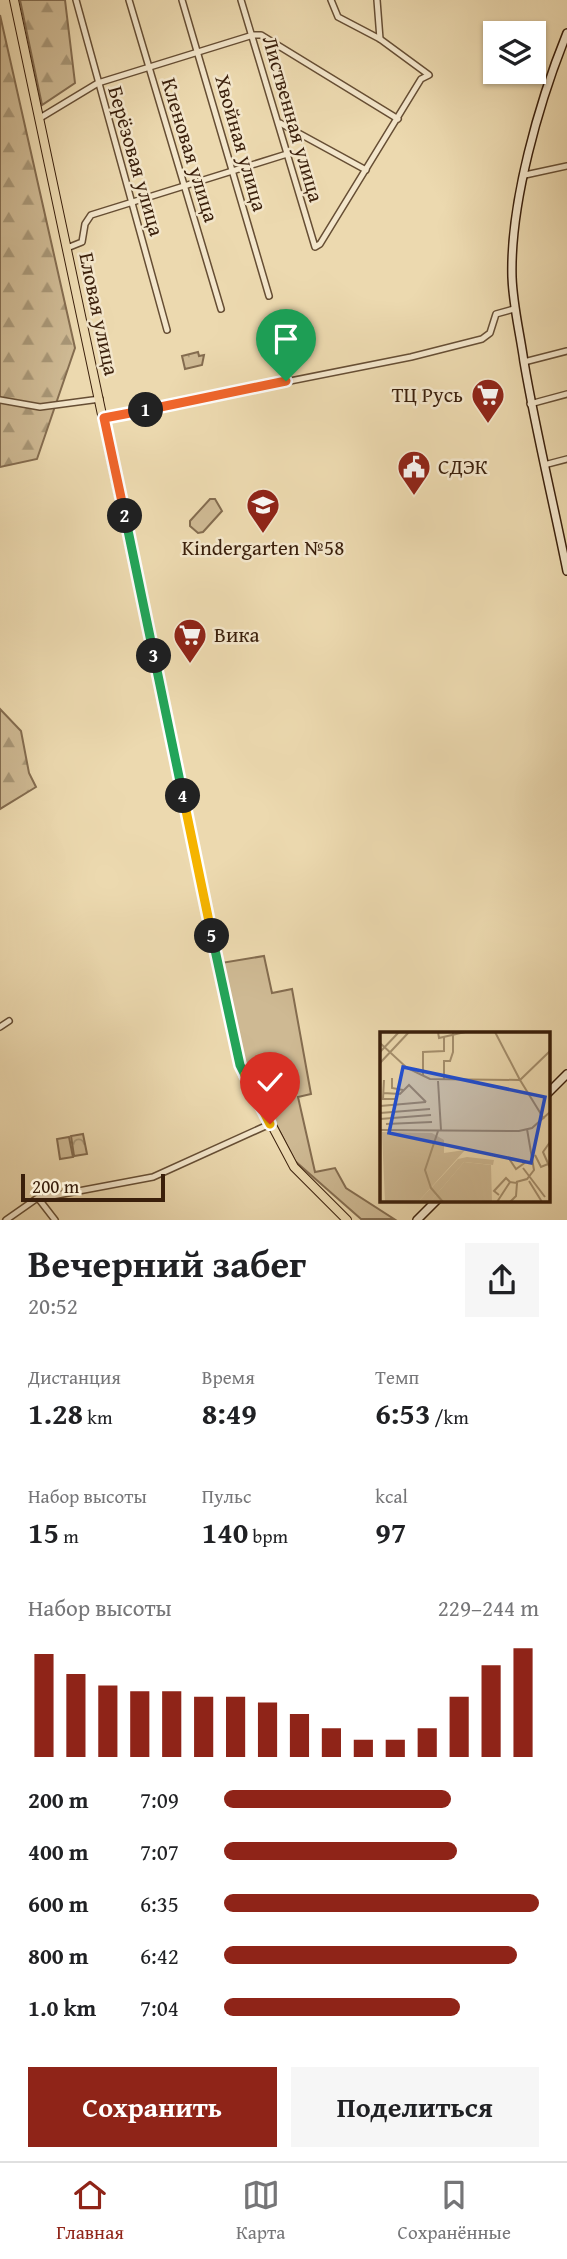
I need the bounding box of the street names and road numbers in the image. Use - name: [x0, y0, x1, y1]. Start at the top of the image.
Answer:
- street label: Лиственная улица: [255, 32, 332, 206]
- street label: Хвойная улица: [207, 71, 276, 215]
- street label: Кленовая улица: [154, 74, 227, 226]
- street label: Берёзовая улица: [100, 82, 173, 240]
- street label: Еловая улица: [71, 250, 128, 378]

